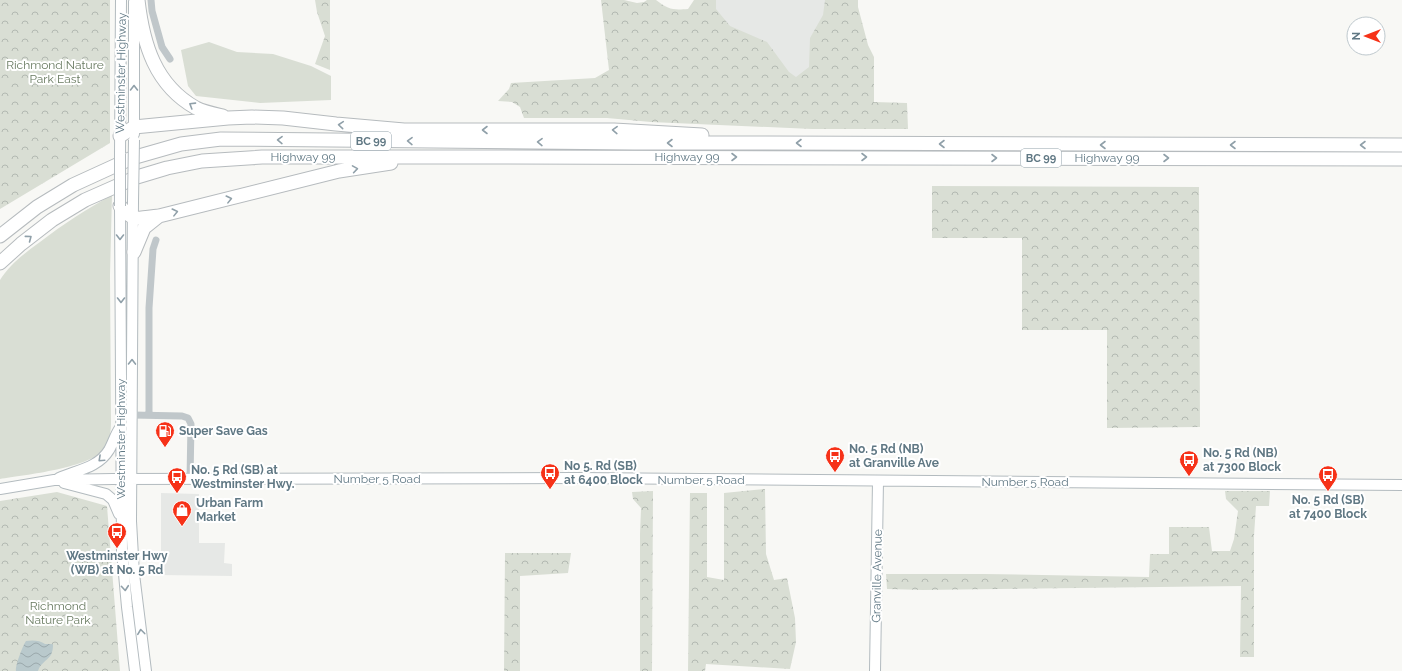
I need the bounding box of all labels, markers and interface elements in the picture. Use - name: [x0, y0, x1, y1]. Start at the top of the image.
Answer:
- street label: Westminster Highway: [113, 12, 129, 134]
- north arrow: [1346, 16, 1386, 56]
- text: N: [1350, 32, 1363, 40]
- park label: Richmond Nature Park East: [6, 58, 104, 86]
- one-way arrow: [130, 85, 138, 91]
- one-way arrow: [189, 102, 196, 110]
- one-way arrow: [338, 120, 344, 129]
- one-way arrow: [482, 126, 488, 134]
- one-way arrow: [612, 126, 618, 134]
- road number: BC 99: [351, 132, 391, 150]
- one-way arrow: [277, 136, 283, 144]
- one-way arrow: [407, 137, 413, 145]
- one-way arrow: [537, 138, 543, 147]
- one-way arrow: [667, 139, 673, 147]
- one-way arrow: [796, 139, 802, 147]
- one-way arrow: [939, 140, 945, 148]
- one-way arrow: [1100, 141, 1106, 149]
- one-way arrow: [1230, 141, 1236, 149]
- one-way arrow: [1360, 141, 1366, 149]
- road number: BC 99: [1021, 149, 1061, 167]
- street label: Highway 99: [271, 150, 336, 164]
- street label: Highway 99: [655, 150, 720, 164]
- street label: Highway 99: [1075, 151, 1140, 165]
- one-way arrow: [731, 153, 737, 161]
- one-way arrow: [861, 153, 867, 161]
- one-way arrow: [991, 154, 997, 162]
- one-way arrow: [1163, 154, 1169, 162]
- one-way arrow: [352, 165, 358, 174]
- one-way arrow: [226, 195, 232, 203]
- one-way arrow: [171, 208, 178, 217]
- one-way arrow: [116, 234, 124, 240]
- one-way arrow: [25, 235, 32, 242]
- one-way arrow: [117, 297, 125, 303]
- one-way arrow: [128, 359, 136, 365]
- street label: Westminster Highway: [114, 378, 128, 500]
- fuel station icon: Super Save Gas: [154, 420, 176, 448]
- place label: Super Save Gas: [179, 424, 268, 438]
- place label: No. 5 Rd (NB) at Granville Ave: [849, 442, 939, 470]
- bus stop icon: No. 5 Rd (NB) at Granville Ave: [824, 445, 846, 473]
- place label: No. 5 Rd (NB) at 7300 Block: [1203, 446, 1281, 474]
- bus stop icon: No. 5 Rd (NB) at 7300 Block: [1178, 449, 1200, 477]
- one-way arrow: [98, 454, 106, 462]
- place label: No 5. Rd (SB) at 6400 Block: [564, 459, 643, 487]
- bus stop icon: No 5. Rd (SB) at 6400 Block: [539, 462, 561, 490]
- place label: No. 5 Rd (SB) at Westminster Hwy.: [191, 463, 295, 491]
- bus stop icon: No. 5 Rd (SB) at 7400 Block: [1317, 464, 1339, 492]
- bus stop icon: No. 5 Rd (SB) at Westminster Hwy.: [166, 466, 188, 494]
- street label: Number 5 Road: [333, 472, 421, 486]
- street label: Number 5 Road: [657, 473, 745, 487]
- street label: Number 5 Road: [981, 475, 1069, 489]
- place label: No. 5 Rd (SB) at 7400 Block: [1289, 493, 1367, 521]
- place label: Urban Farm Market: [196, 496, 263, 524]
- shop icon: Urban Farm Market: [171, 499, 193, 527]
- bus stop icon: Westminster Hwy (WB) at No. 5 Rd: [106, 521, 128, 549]
- street label: Granville Avenue: [869, 529, 885, 623]
- place label: Westminster Hwy (WB) at No. 5 Rd: [66, 549, 168, 577]
- one-way arrow: [120, 585, 129, 591]
- park label: Richmond Nature Park: [25, 599, 91, 627]
- one-way arrow: [137, 629, 146, 635]

